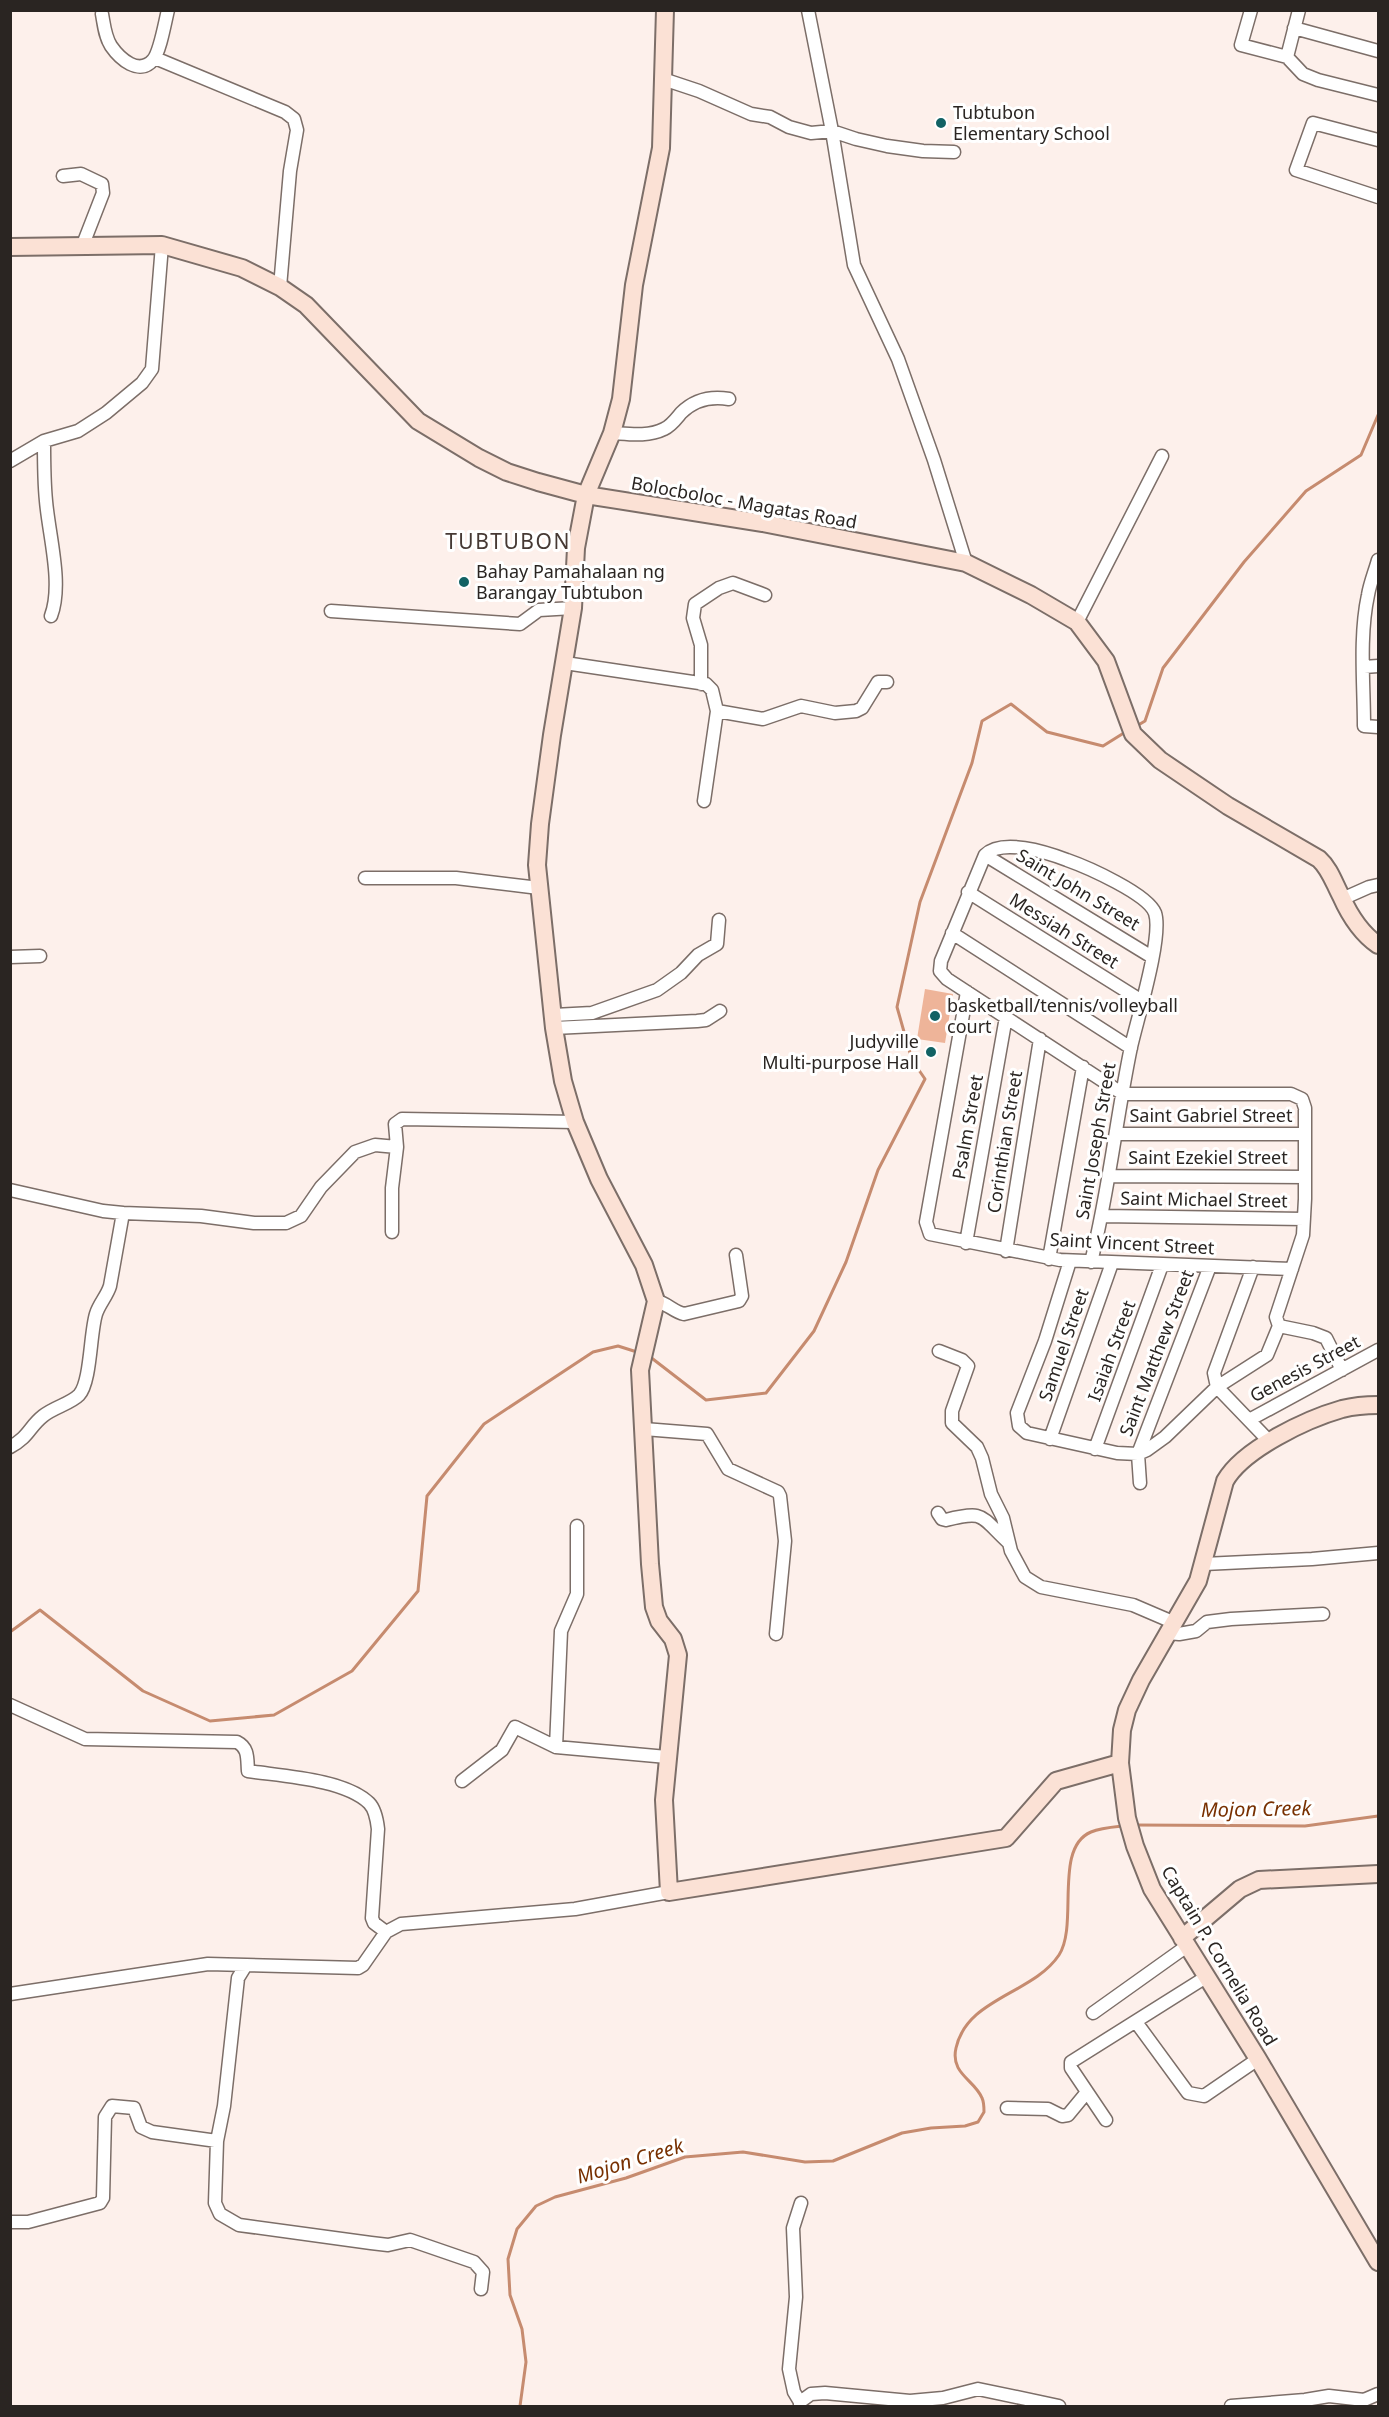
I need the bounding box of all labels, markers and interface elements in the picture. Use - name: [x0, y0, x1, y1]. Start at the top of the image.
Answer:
- place label: Tubtubon Elementary School: [953, 100, 1110, 145]
- marker: Tubtubon Elementary School: [934, 116, 948, 130]
- street label: Bolocboloc - Magatas Road: [629, 470, 859, 534]
- district label: TUBTUBON: [445, 527, 571, 555]
- place label: Bahay Pamahalaan ng Barangay Tubtubon: [476, 559, 665, 604]
- marker: Bahay Pamahalaan ng Barangay Tubtubon: [457, 575, 471, 589]
- street label: Saint John Street: [1012, 843, 1145, 936]
- street label: Messiah Street: [1005, 887, 1124, 974]
- place label: basketball/tennis/volleyball court: [947, 993, 1178, 1038]
- marker: basketball/tennis/volleyball court: [928, 1009, 942, 1023]
- place label: Judyville Multi-purpose Hall: [762, 1029, 919, 1074]
- marker: Judyville Multi-purpose Hall: [924, 1045, 938, 1059]
- street label: Saint Joseph Street: [1069, 1060, 1121, 1221]
- street label: Corinthian Street: [981, 1068, 1027, 1215]
- street label: Psalm Street: [946, 1072, 988, 1181]
- street label: Saint Gabriel Street: [1129, 1103, 1293, 1127]
- street label: Saint Ezekiel Street: [1128, 1145, 1288, 1169]
- street label: Saint Michael Street: [1120, 1186, 1288, 1212]
- street label: Saint Vincent Street: [1049, 1227, 1215, 1259]
- street label: Saint Matthew Street: [1113, 1266, 1199, 1439]
- street label: Samuel Street: [1033, 1285, 1094, 1404]
- street label: Isaiah Street: [1082, 1296, 1141, 1404]
- street label: Genesis Street: [1245, 1329, 1364, 1407]
- water label: Mojon Creek: [1201, 1794, 1313, 1823]
- street label: Captain P. Cornelia Road: [1157, 1861, 1283, 2050]
- water label: Mojon Creek: [573, 2131, 688, 2190]

